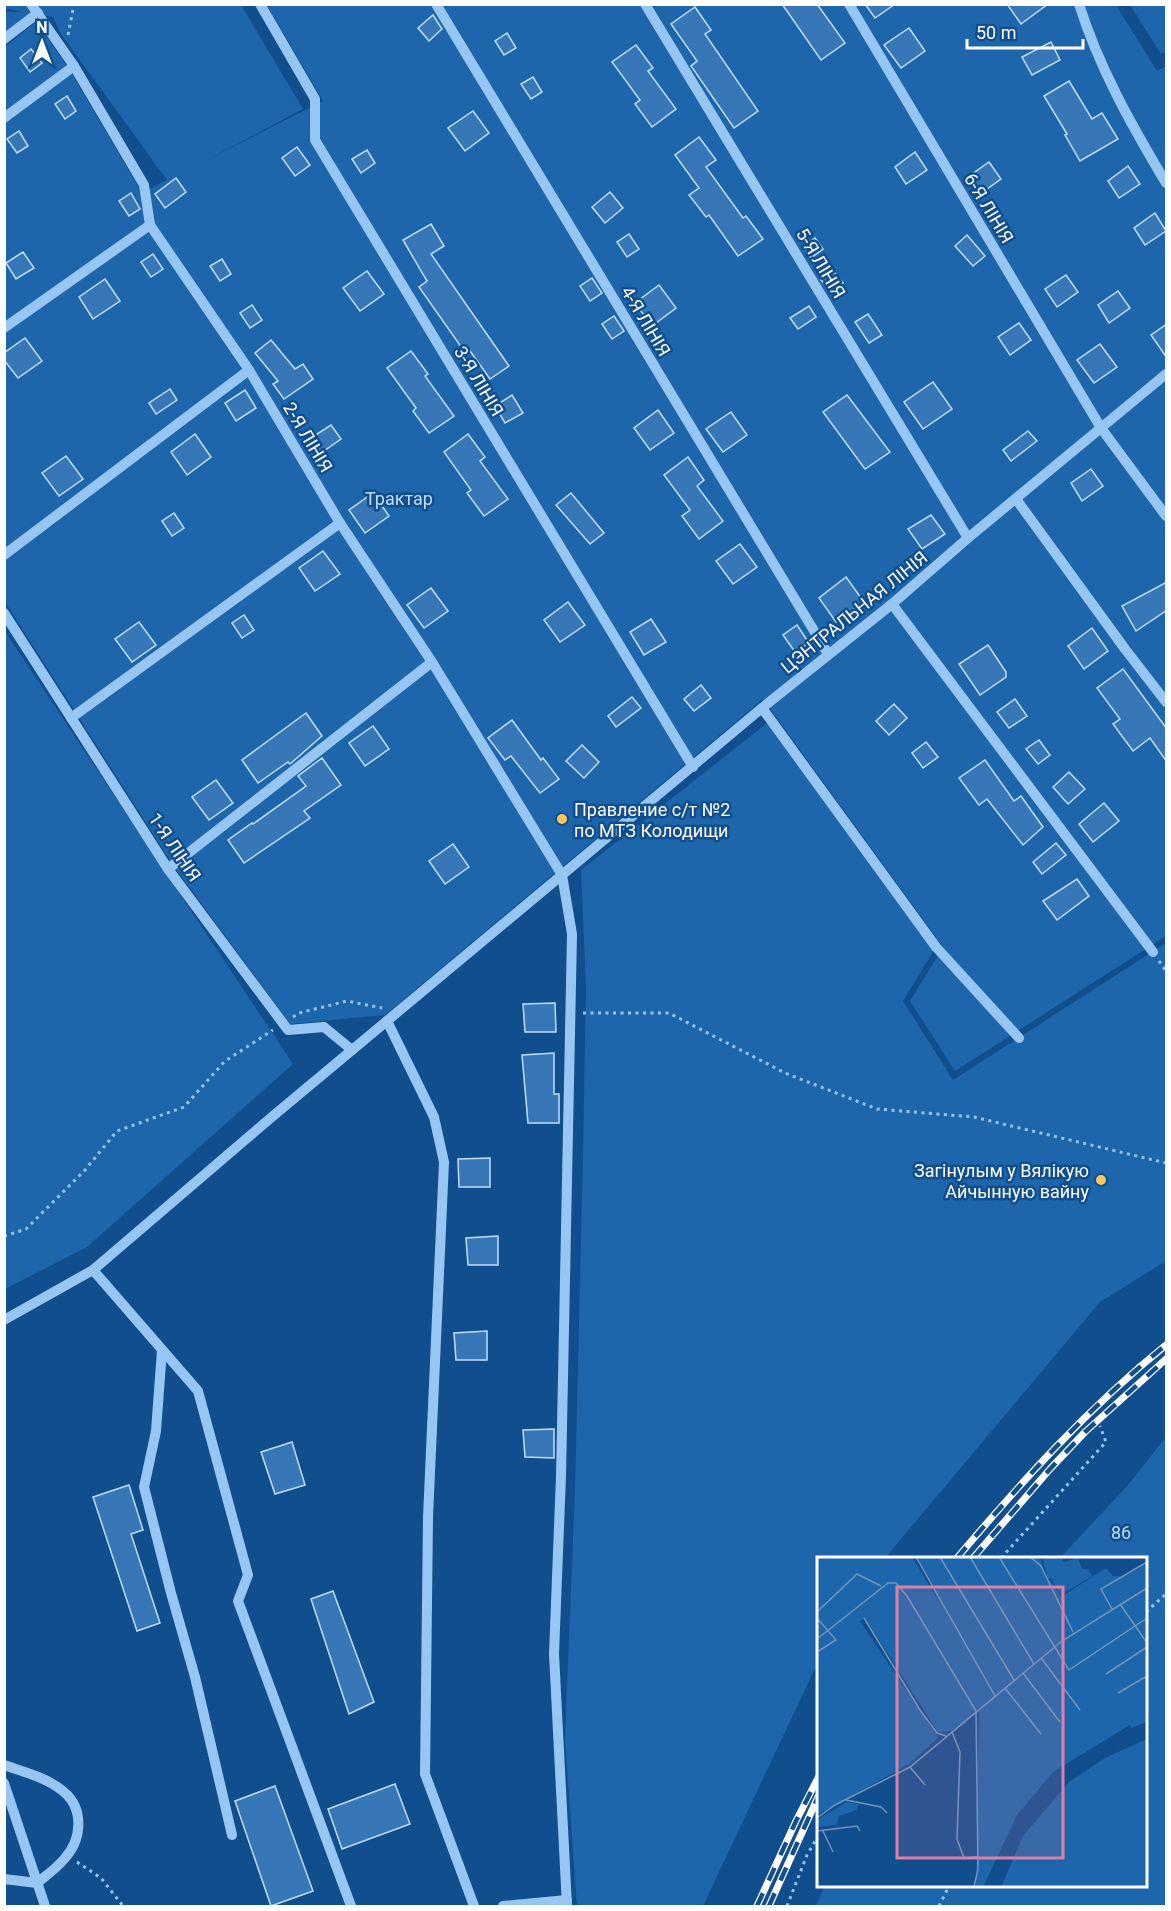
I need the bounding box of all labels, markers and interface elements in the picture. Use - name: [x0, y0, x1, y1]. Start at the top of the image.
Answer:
- north arrow: [12, 12, 72, 72]
- scale bar: [967, 12, 1082, 50]
- text: N: [36, 18, 48, 37]
- text: 50 m: [976, 22, 1016, 43]
- street label: 6-Я ЛІНІЯ: [960, 169, 1018, 247]
- street label: 5-Я ЛІНІЯ: [792, 224, 850, 302]
- street label: 4-Я ЛІНІЯ: [617, 282, 675, 360]
- street label: 3-Я ЛІНІЯ: [450, 342, 508, 420]
- street label: 2-Я ЛІНІЯ: [279, 398, 337, 476]
- park label: Трактар: [365, 488, 433, 509]
- street label: ЦЭНТРАЛЬНАЯ ЛІНІЯ: [777, 547, 931, 677]
- place label: Правление с/т №2 по МТЗ Колодищи: [574, 799, 730, 841]
- street label: 1-Я ЛІНІЯ: [145, 809, 205, 885]
- marker: Правление с/т №2 по МТЗ Колодищи: [555, 812, 569, 826]
- place label: Загінулым у Вялікую Айчынную вайну: [914, 1160, 1089, 1202]
- marker: Загінулым у Вялікую Айчынную вайну: [1094, 1173, 1108, 1187]
- park label: 86: [1111, 1522, 1131, 1543]
- inset map: [817, 1557, 1147, 1887]

